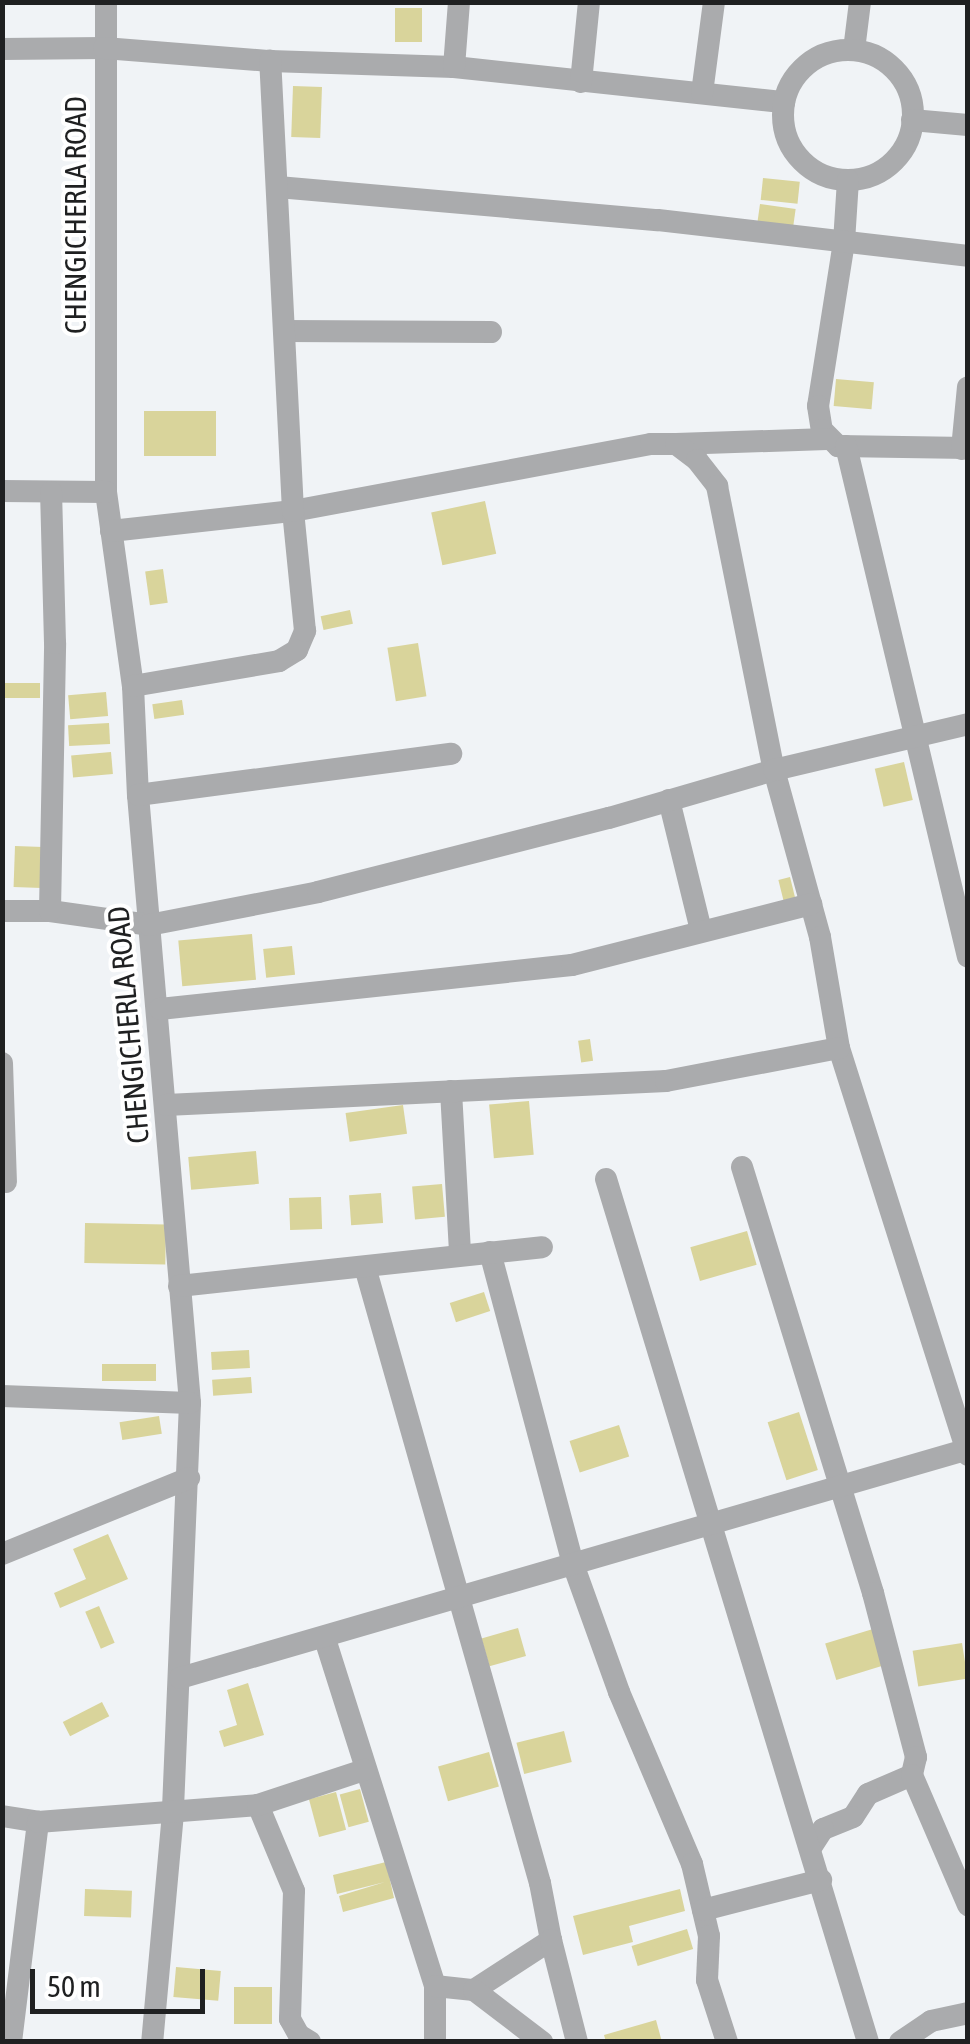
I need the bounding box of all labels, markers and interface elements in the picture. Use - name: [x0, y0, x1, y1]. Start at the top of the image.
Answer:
- street label: CHENGICHERLA ROAD: [57, 96, 93, 334]
- street label: CHENGICHERLA ROAD: [100, 905, 156, 1145]
- scale bar: [35, 1949, 210, 2011]
- text: 50 m: [47, 1969, 101, 2003]

